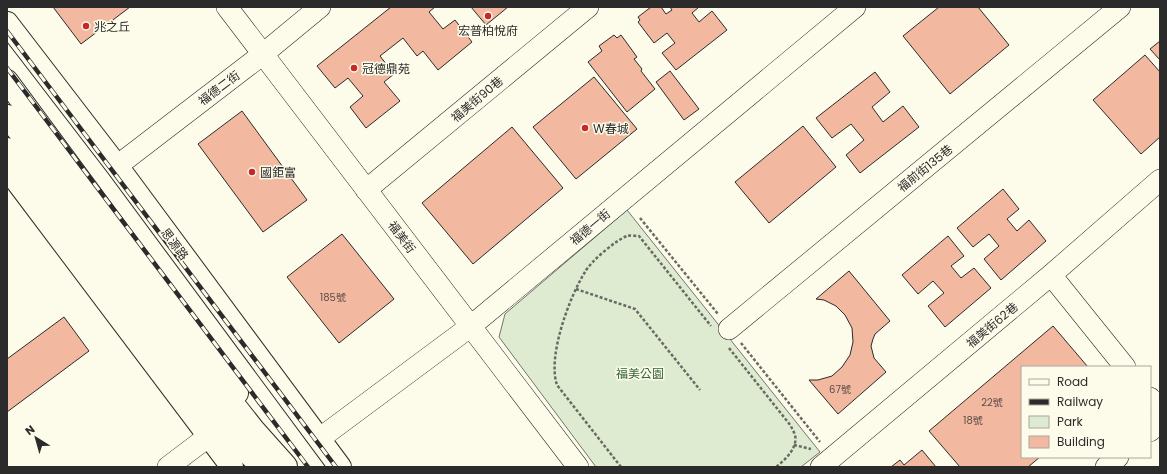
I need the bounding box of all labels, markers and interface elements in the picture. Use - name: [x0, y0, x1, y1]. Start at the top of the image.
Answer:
- marker: 宏普柏悅府: [483, 11, 493, 21]
- place label: 兆之丘: [94, 18, 130, 35]
- marker: 兆之丘: [81, 21, 91, 31]
- place label: 宏普柏悅府: [458, 22, 518, 39]
- place label: 冠德鼎苑: [362, 60, 410, 77]
- marker: 冠德鼎苑: [349, 63, 359, 73]
- street label: 福德二街: [195, 67, 243, 109]
- street label: 福美街90巷: [447, 72, 507, 126]
- place label: W春城: [593, 120, 629, 137]
- marker: W春城: [580, 123, 590, 133]
- street label: 福前街135巷: [894, 140, 956, 196]
- place label: 國鉅富: [260, 164, 296, 181]
- marker: 國鉅富: [247, 167, 257, 177]
- street label: 福德一街: [566, 205, 614, 249]
- street label: 福美街: [384, 218, 420, 256]
- street label: 思源路: [157, 225, 193, 263]
- house number: 185號: [320, 290, 346, 305]
- street label: 福美街62巷: [963, 298, 1021, 352]
- park label: 福美公園: [616, 365, 664, 382]
- legend: [1021, 366, 1151, 458]
- text: Road: [1057, 373, 1088, 390]
- house number: 67號: [829, 382, 851, 397]
- text: Railway: [1057, 393, 1103, 410]
- house number: 22號: [981, 395, 1003, 410]
- house number: 18號: [963, 413, 983, 428]
- text: Park: [1057, 413, 1084, 430]
- north arrow: [16, 418, 56, 458]
- text: N: [22, 421, 38, 439]
- text: Building: [1057, 433, 1105, 450]

